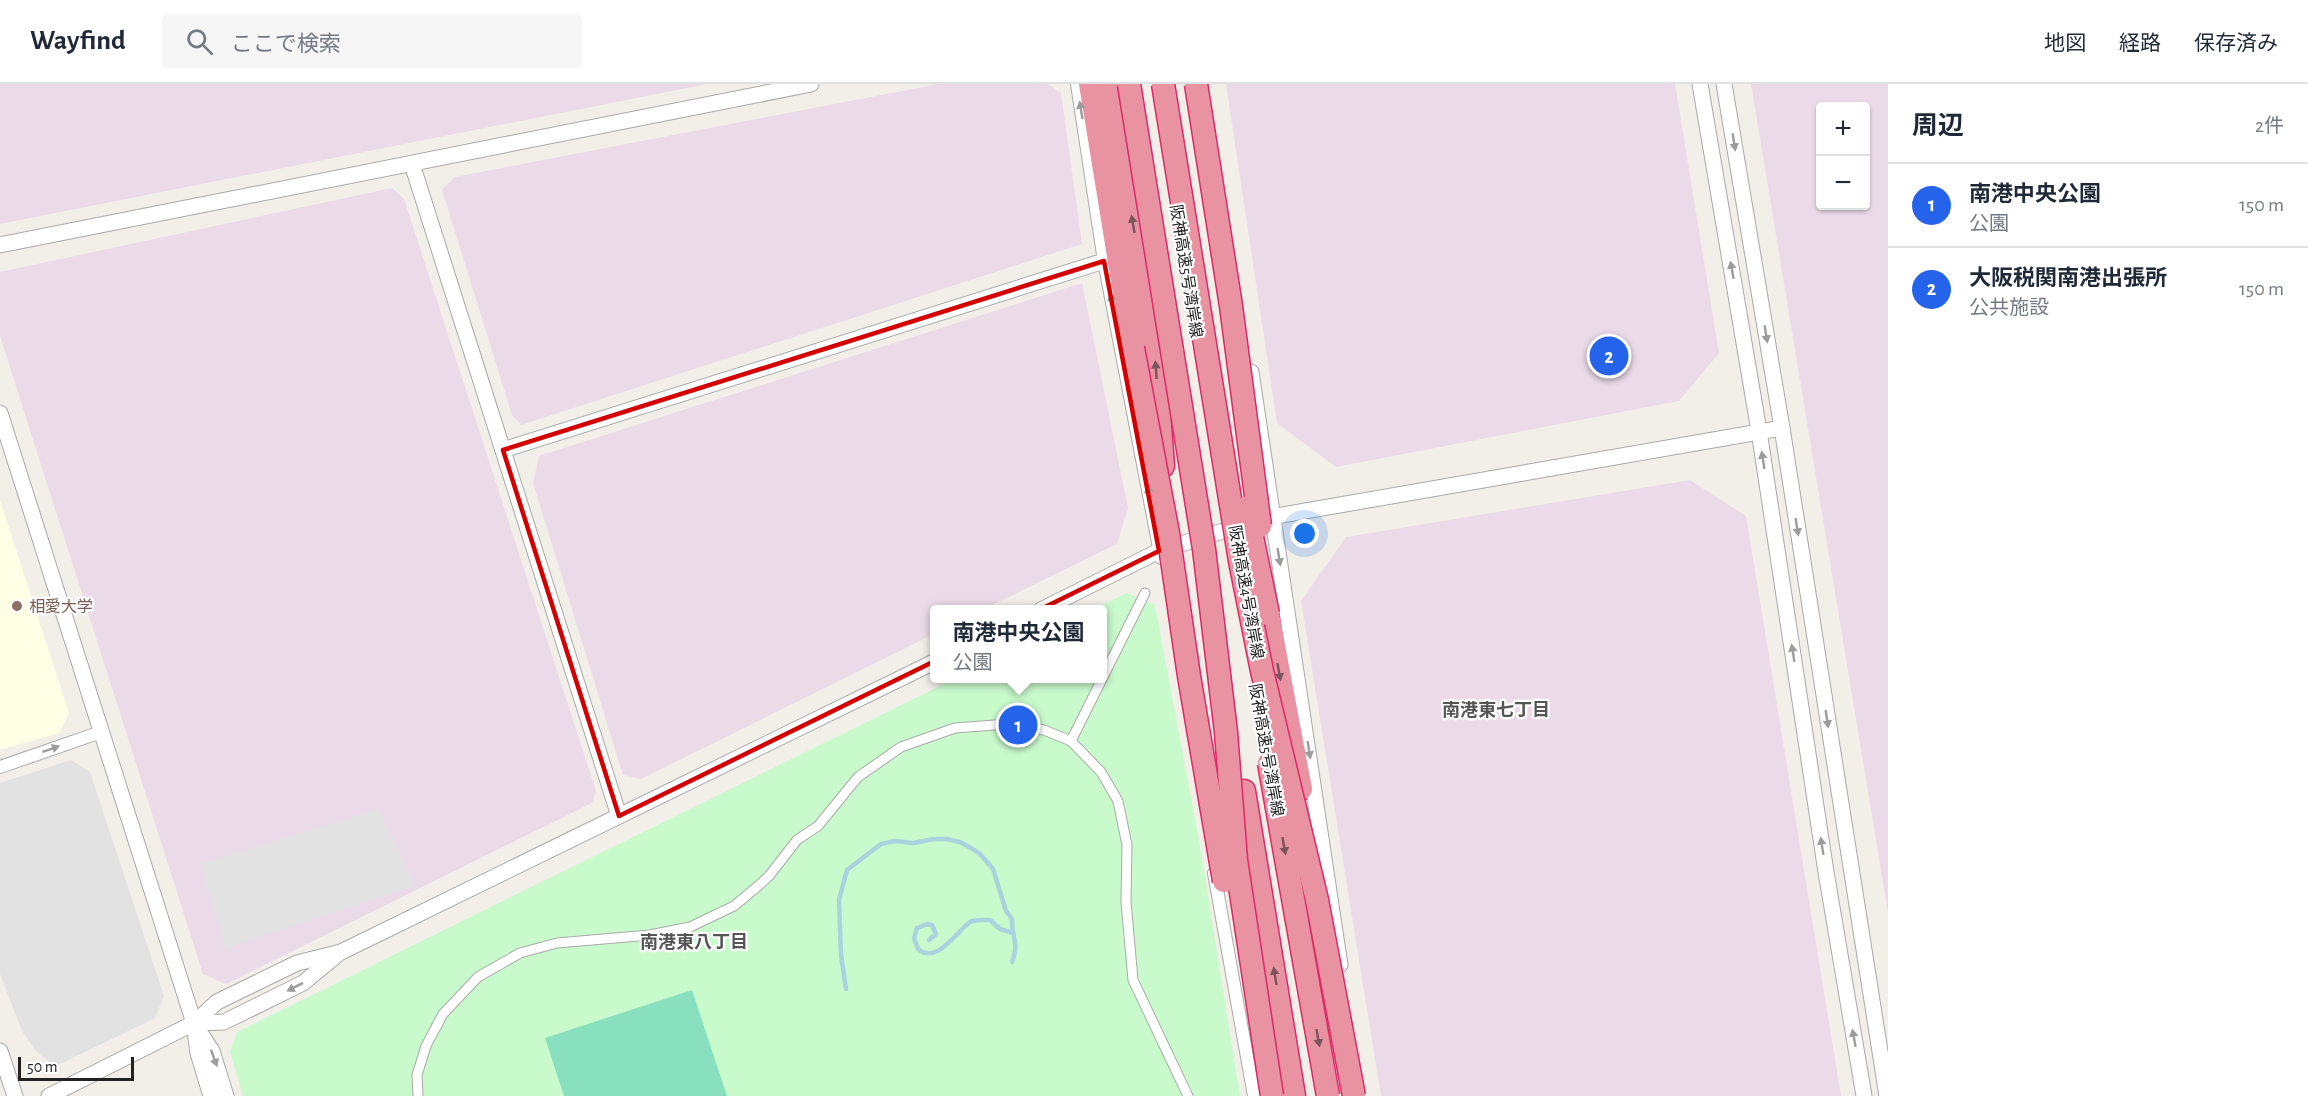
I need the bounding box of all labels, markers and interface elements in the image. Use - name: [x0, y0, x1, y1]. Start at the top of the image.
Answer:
- search box: [162, 14, 582, 68]
- icon: search: [183, 25, 216, 58]
- text: Wayfind: [30, 27, 126, 55]
- text: ここで検索: [231, 33, 341, 55]
- text: 地図: [2044, 33, 2086, 54]
- text: 経路: [2119, 33, 2161, 54]
- text: 保存済み: [2194, 33, 2278, 54]
- one-way arrow: [1076, 100, 1085, 119]
- map controls: [1816, 102, 1870, 210]
- button: +: [1816, 102, 1870, 156]
- text: 周辺: [1912, 113, 1964, 139]
- text: 2件: [2255, 116, 2284, 136]
- one-way arrow: [1730, 132, 1739, 151]
- button: −: [1816, 156, 1870, 210]
- text: 南港中央公園: [1969, 183, 2101, 205]
- text: 1: [1928, 195, 1935, 215]
- text: 150 m: [2239, 195, 2284, 215]
- street label: 阪神高速5号湾岸線: [1168, 203, 1205, 339]
- one-way arrow: [1129, 214, 1138, 233]
- text: 公園: [1969, 214, 2009, 234]
- one-way arrow: [1727, 261, 1736, 280]
- text: 大阪税関南港出張所: [1969, 267, 2167, 289]
- text: 2: [1927, 279, 1936, 299]
- text: 150 m: [2239, 279, 2284, 299]
- one-way arrow: [1107, 293, 1116, 312]
- text: 公共施設: [1969, 298, 2049, 318]
- one-way arrow: [1762, 325, 1771, 344]
- pin: 2: [1590, 334, 1628, 378]
- one-way arrow: [1151, 360, 1161, 379]
- one-way arrow: [1759, 451, 1768, 470]
- one-way arrow: [1144, 484, 1153, 503]
- one-way arrow: [1793, 517, 1802, 536]
- your location: [1290, 519, 1319, 548]
- street label: 阪神高速4号湾岸線: [1226, 524, 1267, 660]
- one-way arrow: [1274, 548, 1283, 567]
- place label: 相愛大学: [29, 598, 93, 615]
- marker: 相愛大学: [10, 599, 24, 613]
- popup: [930, 605, 1107, 683]
- text: 南港中央公園: [952, 622, 1085, 644]
- one-way arrow: [1788, 644, 1797, 663]
- text: 公園: [952, 653, 992, 673]
- one-way arrow: [1275, 662, 1284, 681]
- street label: 阪神高速5号湾岸線: [1246, 682, 1287, 818]
- district label: 南港東七丁目: [1442, 701, 1550, 720]
- pin: 1: [998, 702, 1038, 748]
- one-way arrow: [1823, 710, 1832, 729]
- one-way arrow: [1304, 740, 1313, 759]
- one-way arrow: [42, 744, 60, 754]
- one-way arrow: [1817, 836, 1826, 855]
- one-way arrow: [1280, 837, 1289, 856]
- district label: 南港東八丁目: [640, 933, 748, 952]
- one-way arrow: [1270, 966, 1279, 985]
- one-way arrow: [286, 982, 303, 992]
- one-way arrow: [1314, 1029, 1323, 1048]
- one-way arrow: [1850, 1029, 1859, 1048]
- one-way arrow: [209, 1049, 219, 1067]
- scale bar: [18, 1054, 134, 1082]
- text: 50 m: [27, 1059, 58, 1075]

